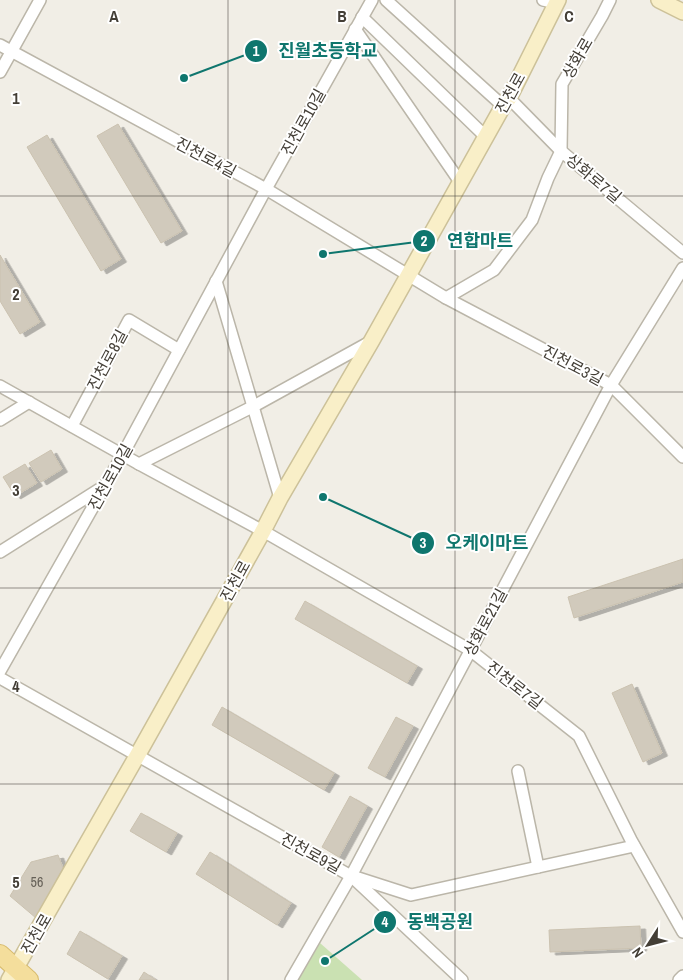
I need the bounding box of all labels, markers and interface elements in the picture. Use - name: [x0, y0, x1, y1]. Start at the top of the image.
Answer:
- text: A: [109, 5, 119, 27]
- text: B: [337, 5, 347, 27]
- text: C: [564, 5, 574, 27]
- street label: 상화로: [556, 33, 598, 83]
- callout: 진월초등학교: [243, 34, 387, 67]
- text: 진월초등학교: [278, 38, 378, 63]
- text: 1: [253, 40, 260, 61]
- street label: 진천로: [490, 68, 530, 118]
- street label: 진천로10길: [276, 85, 330, 159]
- text: 1: [12, 87, 20, 109]
- street label: 진천로4길: [172, 132, 240, 182]
- street label: 상화로7길: [562, 148, 626, 208]
- callout: 연합마트: [412, 224, 523, 257]
- text: 연합마트: [447, 228, 513, 253]
- text: 2: [421, 230, 428, 251]
- text: 2: [12, 283, 20, 305]
- street label: 진천로8길: [82, 326, 132, 394]
- street label: 진천로3길: [539, 340, 607, 390]
- street label: 진천로10길: [83, 440, 137, 514]
- text: 3: [12, 479, 20, 501]
- callout: 오케이마트: [411, 526, 538, 559]
- text: 오케이마트: [446, 530, 528, 555]
- text: 3: [420, 532, 427, 553]
- street label: 진천로: [215, 556, 255, 606]
- street label: 상화로21길: [458, 584, 512, 660]
- street label: 진천로7길: [482, 656, 548, 714]
- text: 4: [12, 675, 20, 697]
- street label: 진천로9길: [277, 827, 345, 879]
- text: 5: [12, 871, 20, 893]
- house number: 56: [31, 873, 43, 891]
- callout: 동백공원: [372, 905, 484, 938]
- street label: 진천로: [15, 909, 57, 959]
- text: 동백공원: [407, 909, 473, 934]
- text: 4: [382, 911, 389, 932]
- north arrow: [623, 920, 673, 970]
- text: N: [628, 944, 647, 961]

